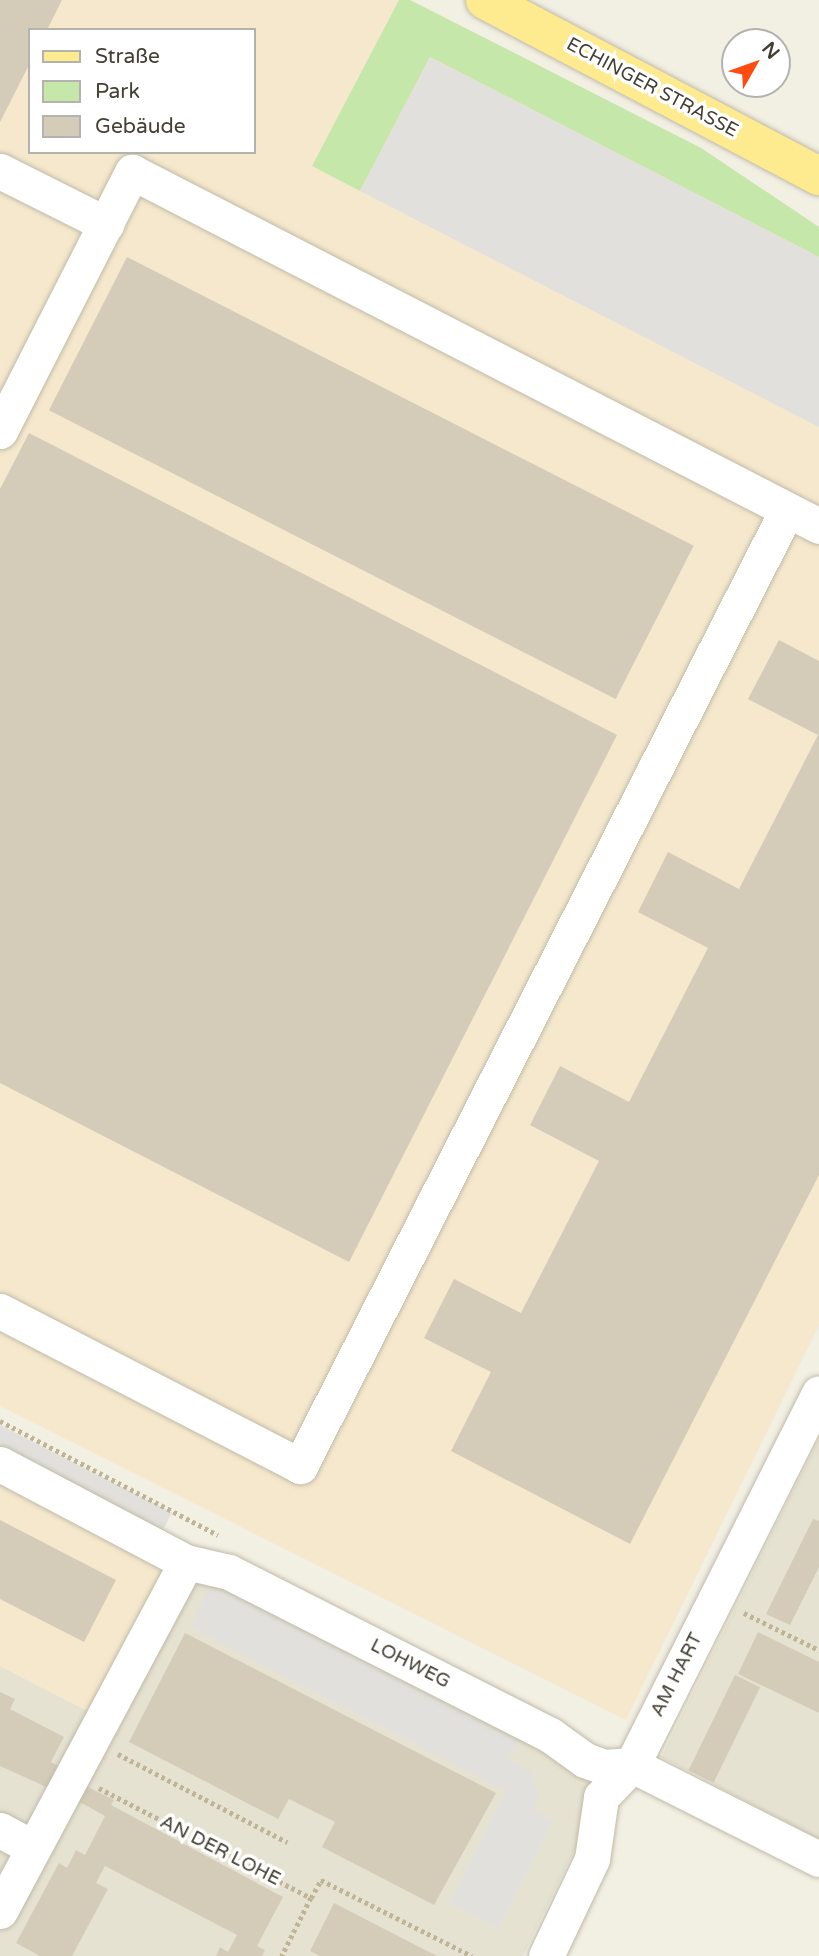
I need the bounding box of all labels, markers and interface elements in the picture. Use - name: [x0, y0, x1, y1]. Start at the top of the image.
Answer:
- legend: [28, 28, 256, 154]
- north arrow: [721, 28, 791, 98]
- street label: ECHINGER STRASSE: [562, 33, 742, 143]
- text: N: [757, 38, 784, 64]
- text: Straße: [95, 44, 160, 69]
- text: Park: [95, 79, 140, 104]
- text: Gebäude: [95, 114, 186, 139]
- street label: AM HART: [646, 1629, 708, 1721]
- street label: LOHWEG: [366, 1634, 454, 1694]
- street label: AN DER LOHE: [156, 1811, 284, 1891]

